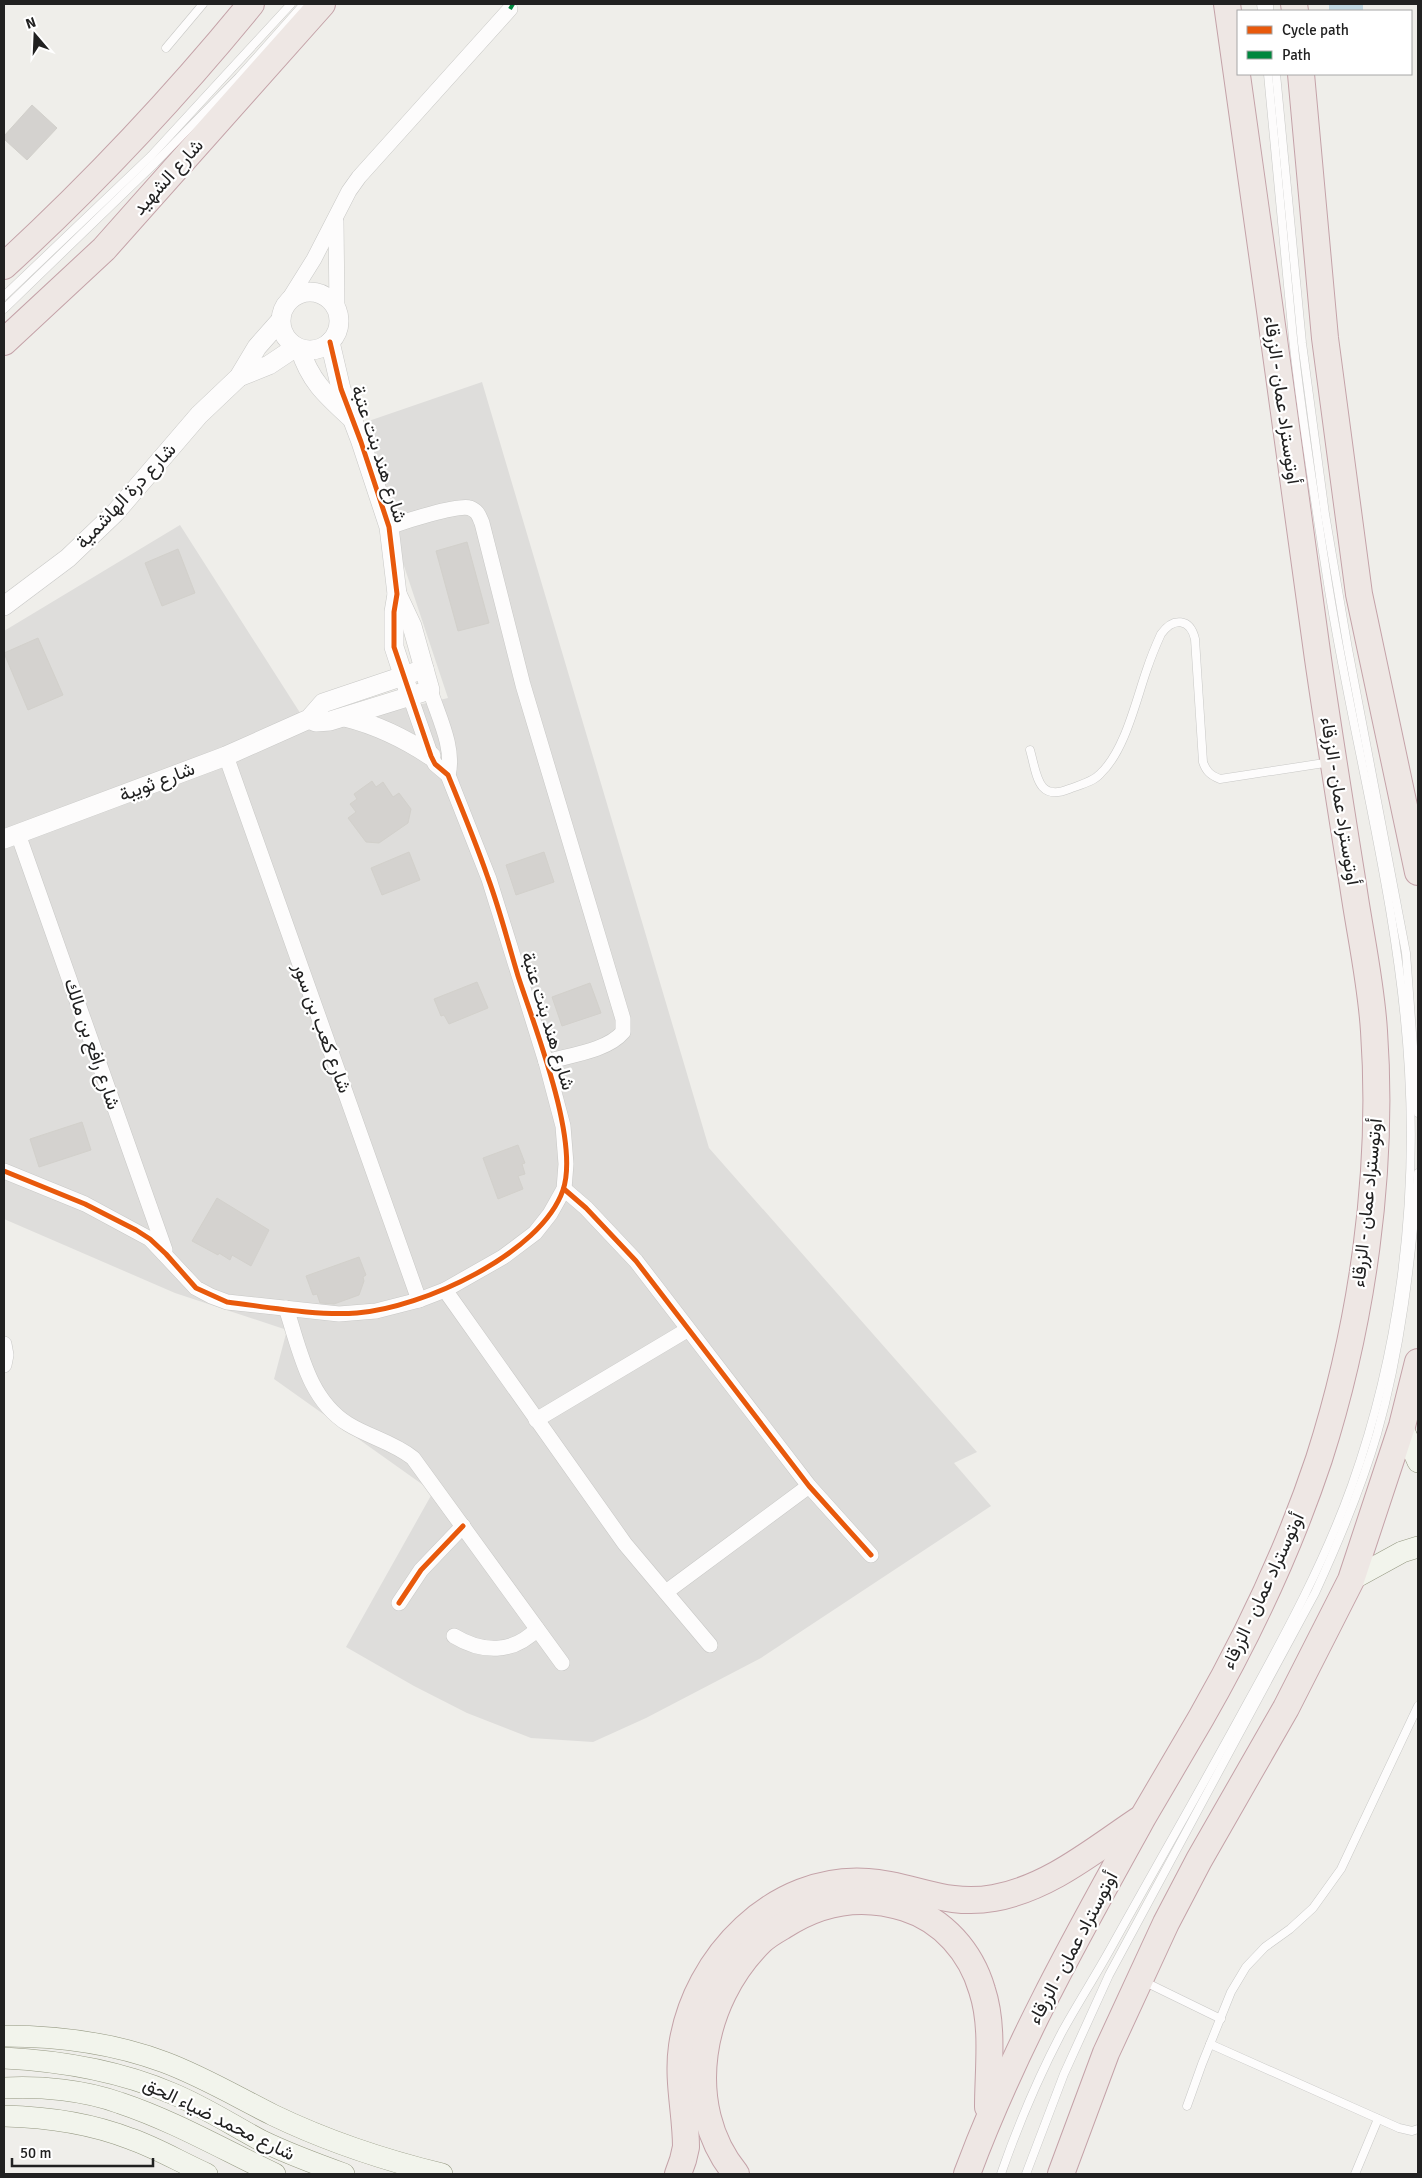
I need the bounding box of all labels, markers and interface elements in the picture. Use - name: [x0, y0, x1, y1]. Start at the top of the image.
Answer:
- north arrow: [10, 10, 60, 60]
- legend: [1237, 10, 1412, 75]
- text: N: [24, 14, 38, 33]
- text: Cycle path: [1282, 21, 1349, 39]
- text: Path: [1282, 46, 1311, 64]
- street label: شارع الشهيد: [127, 134, 209, 220]
- street label: أوتوستراد عمان - الزرقاء: [1258, 314, 1306, 486]
- street label: شارع هند بنت عتبة: [345, 382, 413, 526]
- street label: شارع درة الهاشمية: [71, 438, 181, 554]
- street label: أوتوستراد عمان - الزرقاء: [1315, 715, 1365, 887]
- street label: شارع ثويبة: [116, 757, 198, 807]
- street label: شارع هند بنت عتبة: [516, 949, 580, 1093]
- street label: شارع كعب بن سور: [287, 959, 357, 1096]
- street label: شارع رافع بن مالك: [57, 975, 126, 1113]
- street label: أوتوستراد عمان - الزرقاء: [1346, 1117, 1388, 1289]
- street label: أوتوستراد عمان - الزرقاء: [1216, 1509, 1310, 1673]
- street label: أوتوستراد عمان - الزرقاء: [1023, 1867, 1123, 2029]
- street label: شارع محمد ضياء الحق: [139, 2072, 299, 2166]
- scale bar: [12, 2136, 154, 2168]
- text: 50 m: [20, 2144, 51, 2162]

